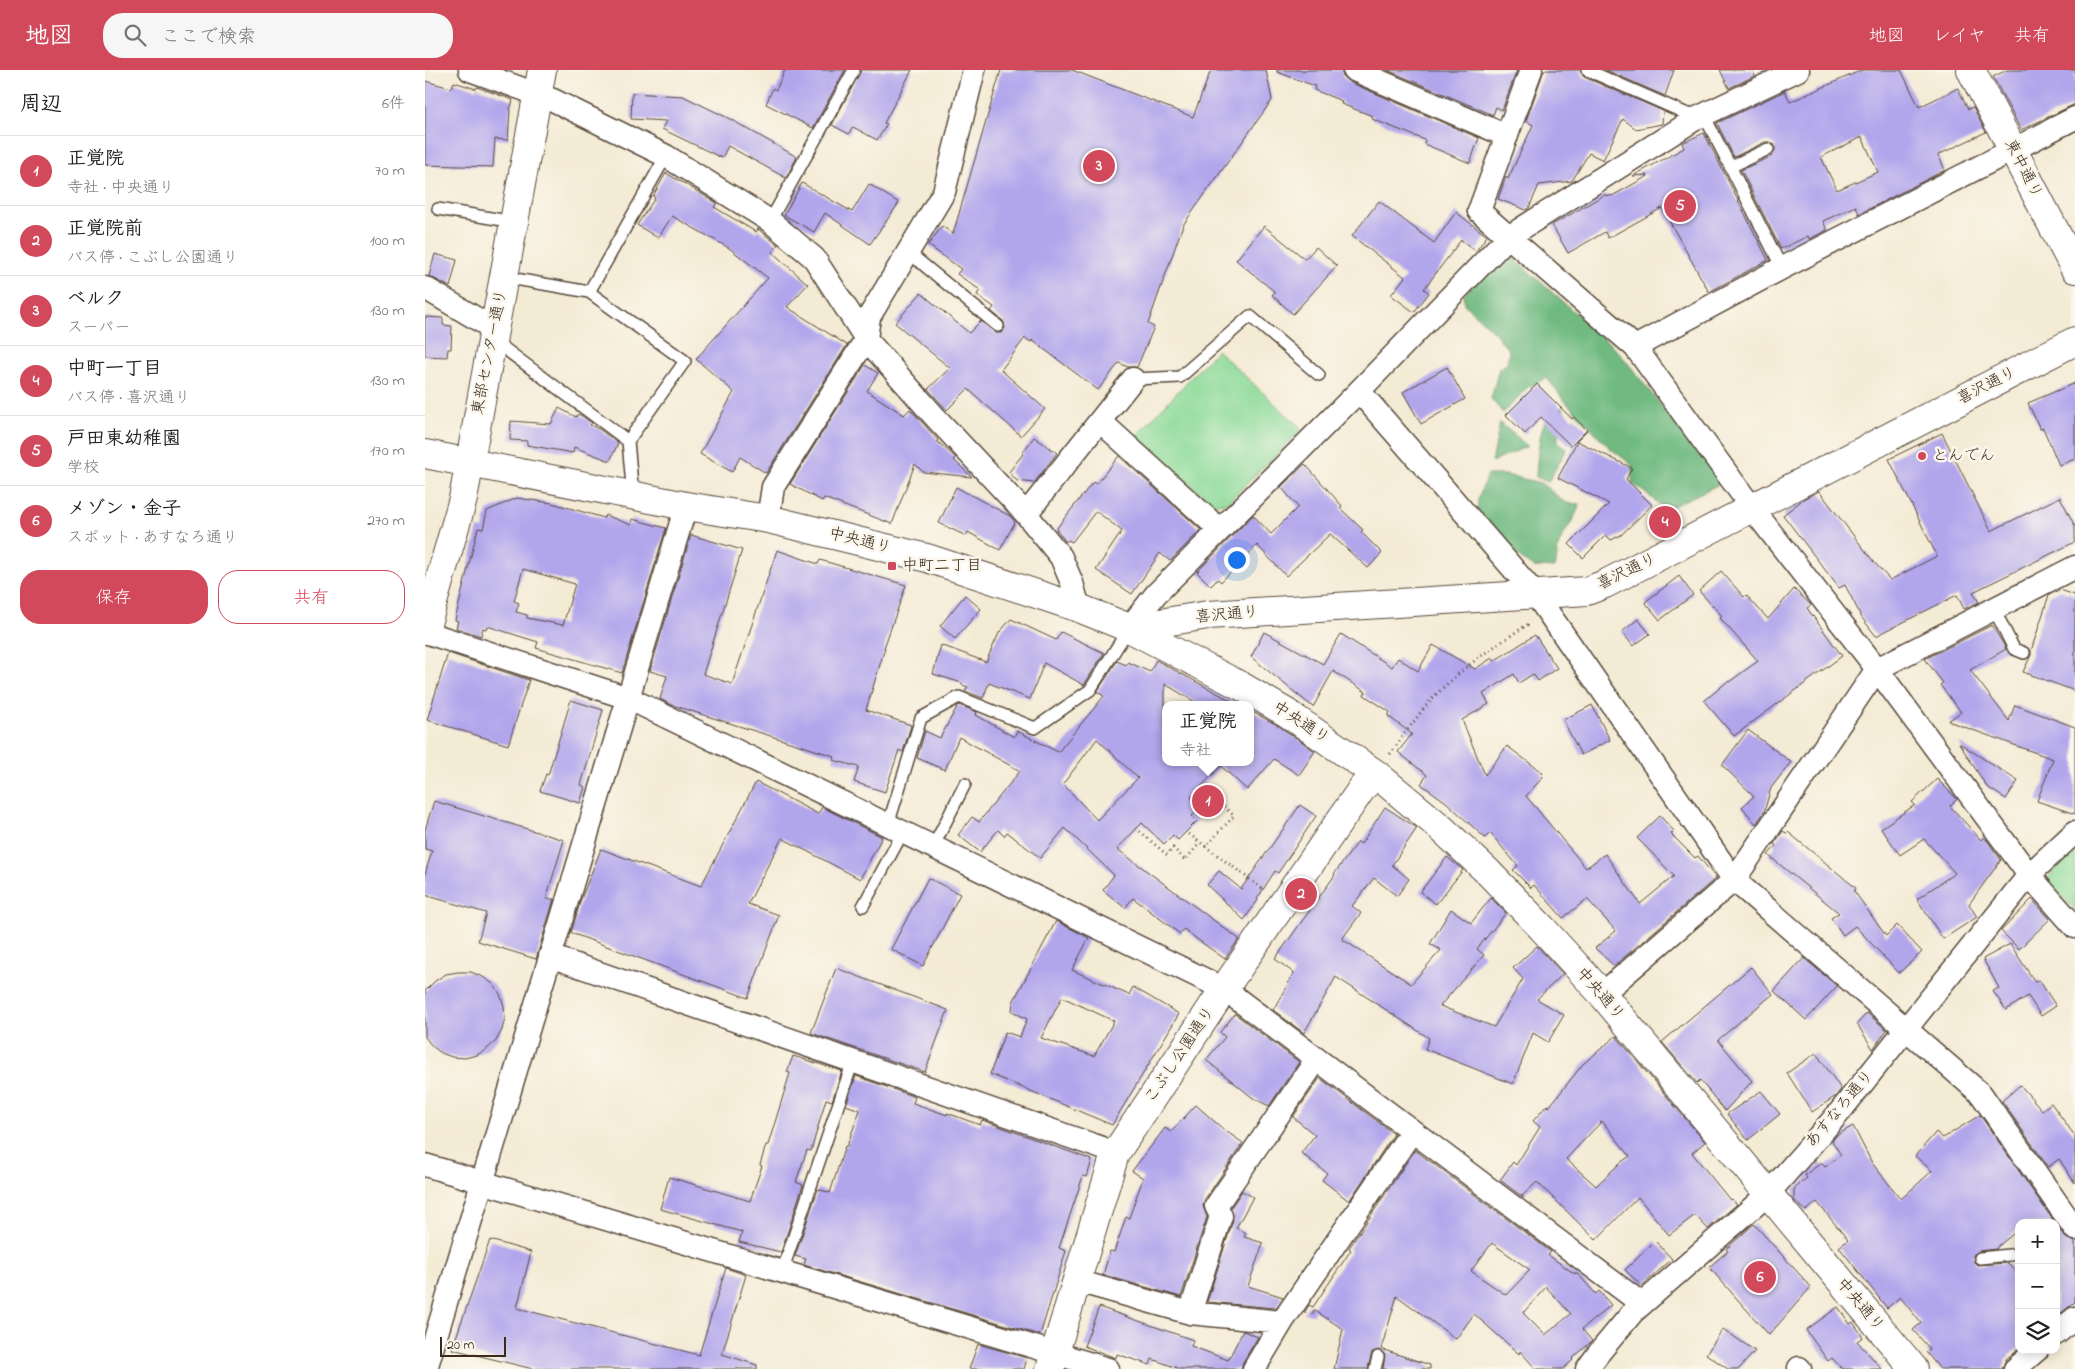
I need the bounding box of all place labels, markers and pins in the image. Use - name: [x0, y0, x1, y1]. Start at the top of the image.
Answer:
- pin: 3: [1083, 147, 1115, 185]
- pin: 5: [1664, 187, 1696, 225]
- place label: とんでん: [1932, 444, 1995, 468]
- marker: とんでん: [1916, 450, 1928, 462]
- pin: 4: [1649, 503, 1681, 541]
- place label: 中町二丁目: [902, 554, 982, 578]
- marker: 中町二丁目: [886, 560, 898, 572]
- pin: 1: [1192, 782, 1224, 820]
- pin: 2: [1285, 875, 1317, 913]
- pin: 6: [1744, 1258, 1776, 1296]

